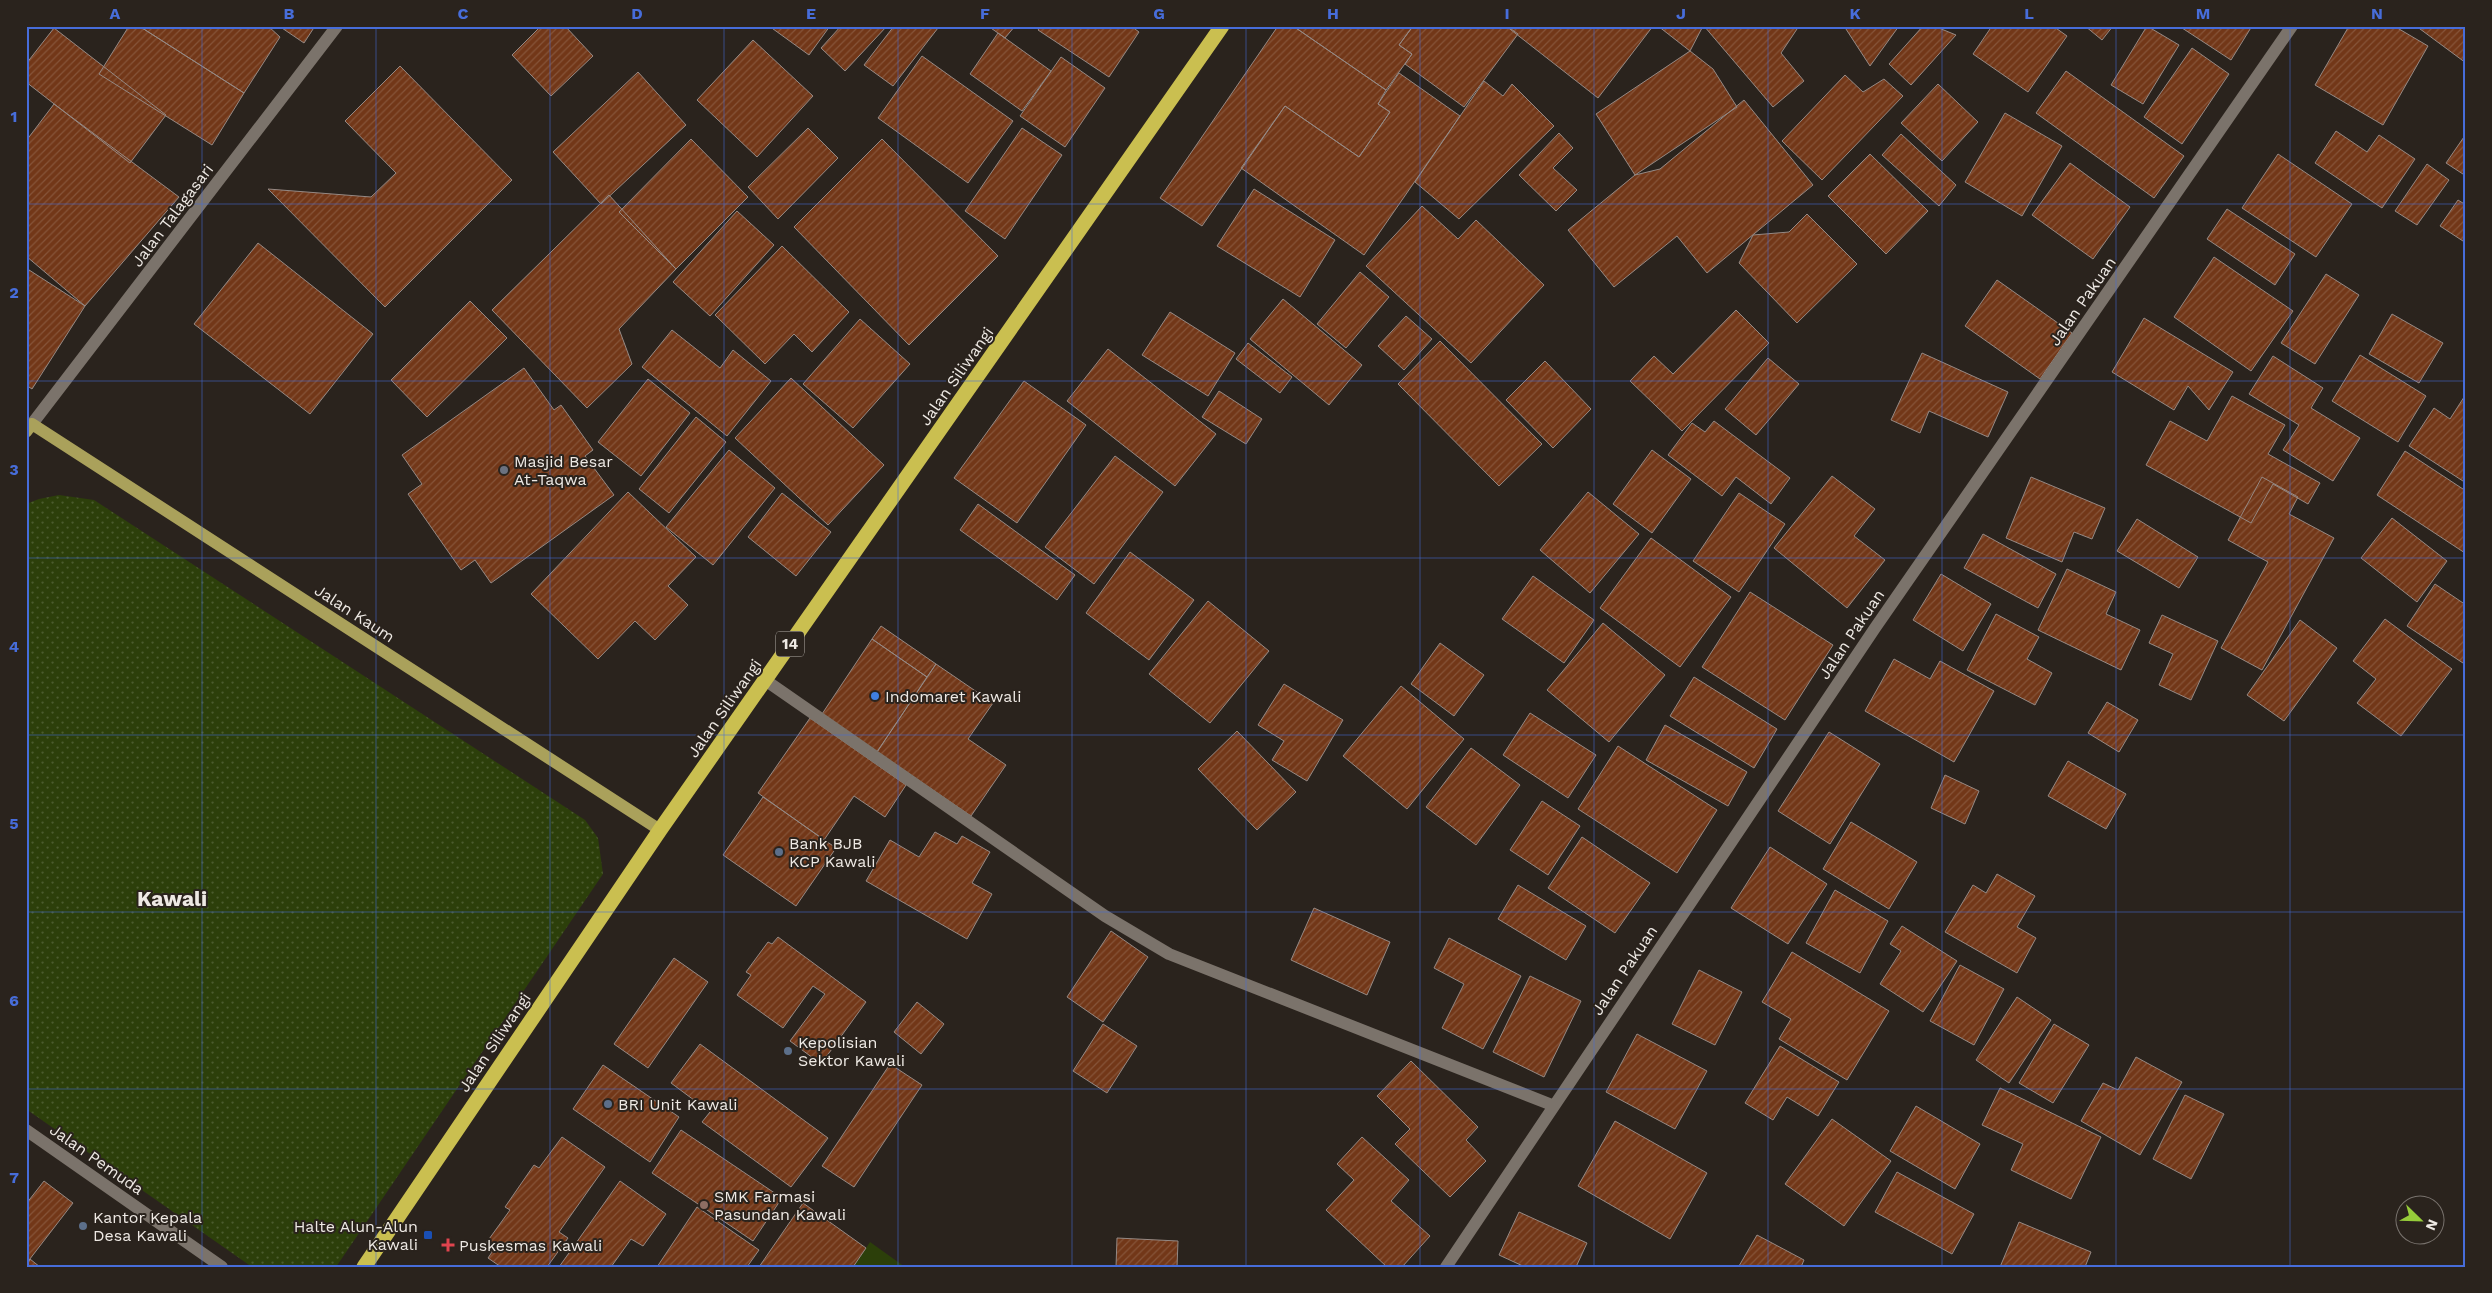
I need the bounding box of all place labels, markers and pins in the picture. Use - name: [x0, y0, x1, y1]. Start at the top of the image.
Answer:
- place label: Masjid Besar At-Taqwa: [514, 452, 613, 489]
- marker: Masjid Besar At-Taqwa: [498, 464, 510, 476]
- place label: Indomaret Kawali: [885, 687, 1021, 706]
- marker: Indomaret Kawali: [869, 690, 881, 702]
- place label: Bank BJB KCP Kawali: [789, 834, 875, 871]
- marker: Bank BJB KCP Kawali: [773, 846, 785, 858]
- place label: Kepolisian Sektor Kawali: [798, 1033, 905, 1070]
- marker: Kepolisian Sektor Kawali: [782, 1045, 794, 1057]
- place label: BRI Unit Kawali: [618, 1095, 737, 1114]
- marker: BRI Unit Kawali: [602, 1098, 614, 1110]
- place label: SMK Farmasi Pasundan Kawali: [714, 1187, 846, 1224]
- marker: SMK Farmasi Pasundan Kawali: [698, 1199, 710, 1211]
- place label: Kantor Kepala Desa Kawali: [93, 1208, 202, 1245]
- place label: Halte Alun-Alun Kawali: [294, 1217, 418, 1254]
- marker: Kantor Kepala Desa Kawali: [77, 1220, 89, 1232]
- marker: Halte Alun-Alun Kawali: [422, 1229, 434, 1241]
- place label: Puskesmas Kawali: [459, 1236, 602, 1255]
- marker: Puskesmas Kawali: [441, 1238, 455, 1252]

